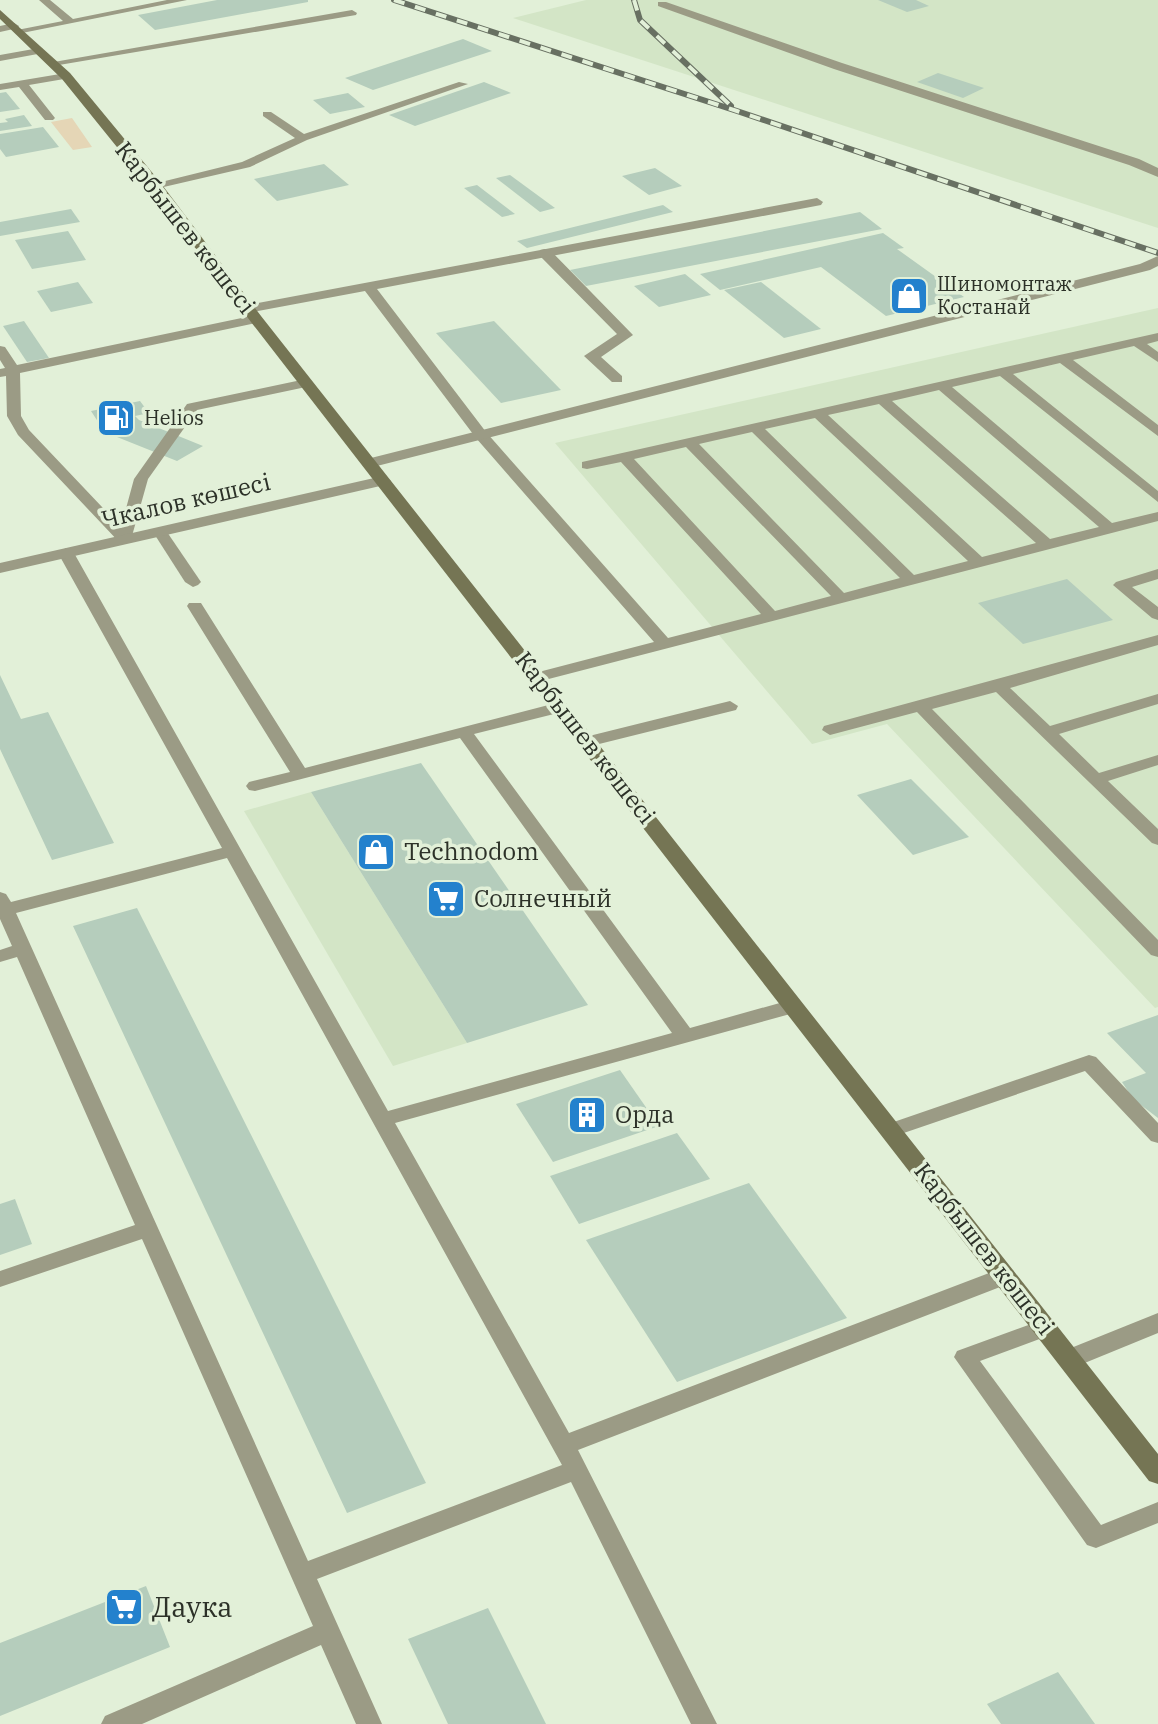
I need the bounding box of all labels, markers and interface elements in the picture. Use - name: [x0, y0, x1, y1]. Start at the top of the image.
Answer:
- street label: Карбышев көшесі: [108, 135, 263, 320]
- place label: Шиномонтаж Костанай: [937, 270, 1072, 320]
- shop icon: Шиномонтаж Костанай: [888, 275, 930, 317]
- fuel station icon: Helios: [95, 397, 137, 439]
- place label: Helios: [144, 404, 204, 431]
- street label: Чкалов көшесі: [98, 465, 273, 535]
- street label: Карбышев көшесі: [508, 645, 663, 830]
- shop icon: Technodom: [355, 831, 397, 873]
- place label: Technodom: [404, 835, 539, 867]
- supermarket icon: Солнечный: [425, 878, 467, 920]
- place label: Солнечный: [474, 882, 612, 914]
- building icon: Орда: [566, 1094, 608, 1136]
- place label: Орда: [615, 1098, 674, 1130]
- street label: Карбышев көшесі: [907, 1156, 1062, 1341]
- supermarket icon: Даука: [103, 1586, 145, 1628]
- place label: Даука: [152, 1588, 233, 1625]

